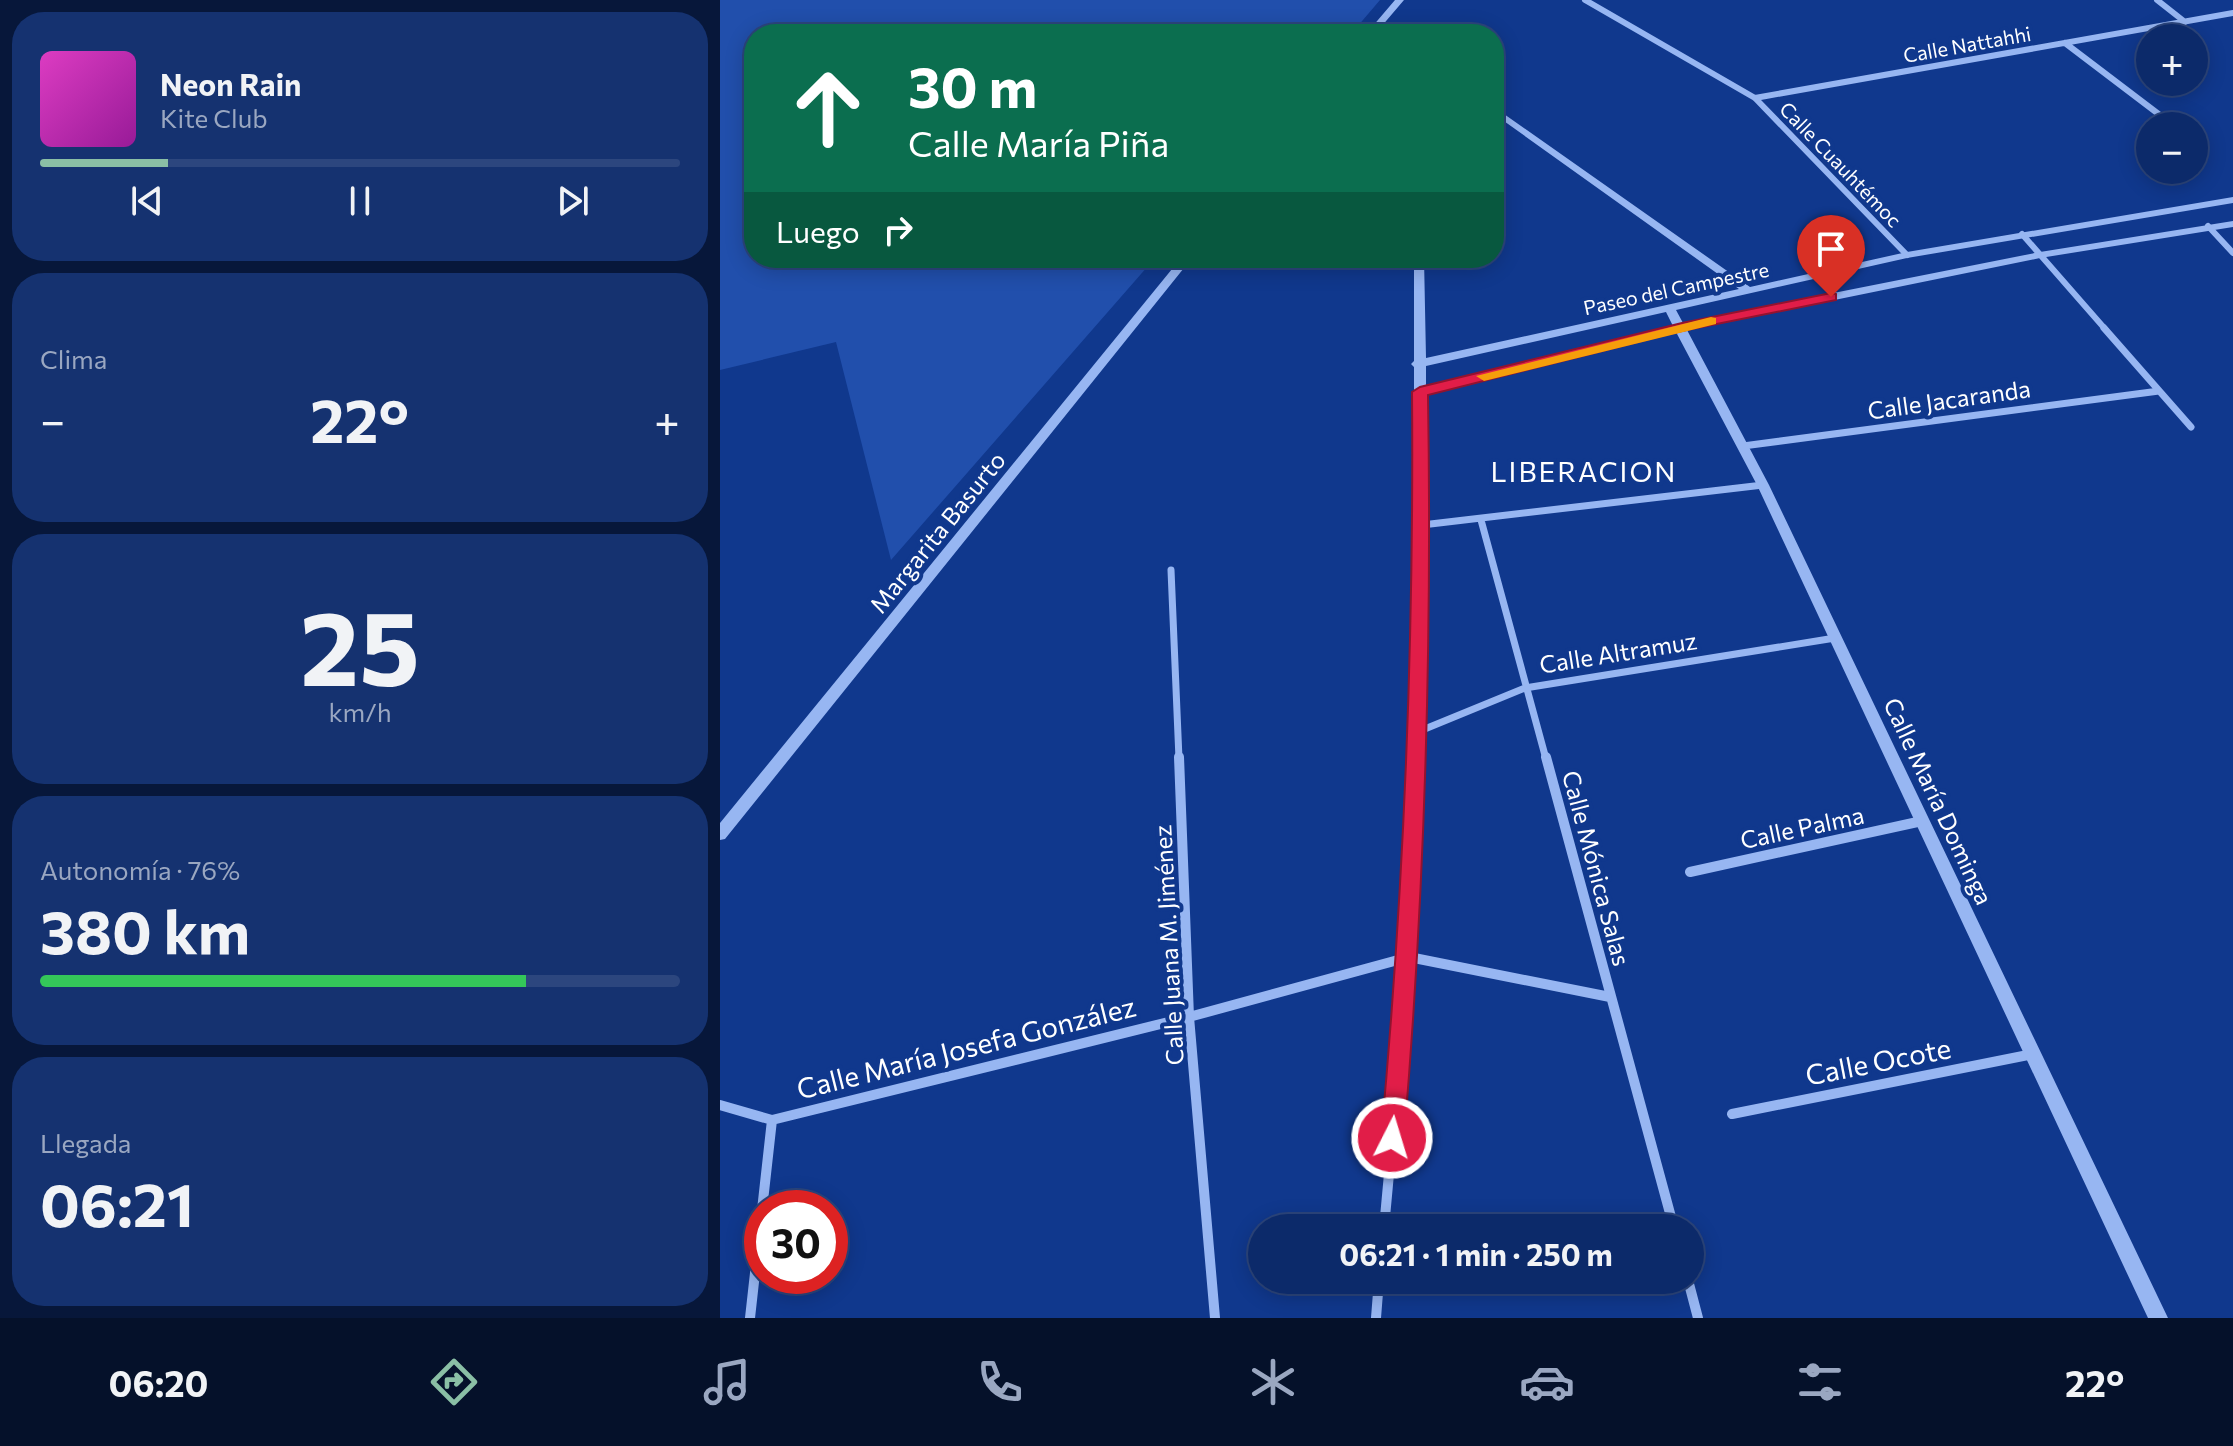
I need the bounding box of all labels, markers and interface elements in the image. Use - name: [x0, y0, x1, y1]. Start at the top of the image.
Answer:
- street label: Calle Nattahhi: [1901, 21, 2033, 67]
- map controls: [2136, 24, 2208, 184]
- button: +: [2136, 24, 2208, 96]
- text: 30 m: [908, 51, 1037, 120]
- icon: ahead: [776, 56, 880, 160]
- text: Neon Rain: [160, 65, 301, 102]
- street label: Calle Cuauhtémoc: [1775, 96, 1907, 232]
- text: Kite Club: [160, 102, 268, 133]
- button: −: [2136, 112, 2208, 184]
- text: Calle María Piña: [908, 120, 1169, 164]
- icon: previous: [125, 179, 169, 223]
- icon: pause: [338, 179, 382, 223]
- icon: next: [551, 179, 595, 223]
- icon: right: [876, 208, 920, 252]
- text: Luego: [776, 212, 860, 249]
- pin: [1797, 215, 1865, 297]
- icon: arrive: [1809, 227, 1853, 271]
- street label: Paseo del Campestre: [1581, 257, 1771, 319]
- text: Clima: [40, 343, 107, 374]
- street label: Calle Jacaranda: [1866, 373, 2032, 425]
- text: 22°: [310, 382, 409, 455]
- text: −: [40, 392, 65, 446]
- text: +: [654, 392, 680, 446]
- street label: Margarita Basurto: [863, 446, 1011, 618]
- district label: LIBERACION: [1491, 454, 1677, 488]
- text: 25: [300, 580, 420, 707]
- street label: Calle Altramuz: [1537, 625, 1699, 679]
- street label: Calle María Dominga: [1878, 693, 2000, 909]
- text: km/h: [328, 696, 392, 727]
- street label: Calle Mónica Salas: [1557, 767, 1637, 969]
- street label: Calle Palma: [1738, 800, 1866, 854]
- street label: Calle Juana M. Jiménez: [1147, 824, 1189, 1066]
- text: Autonomía · 76%: [40, 854, 240, 885]
- text: 380 km: [40, 893, 250, 966]
- street label: Calle María Josefa González: [793, 988, 1139, 1106]
- street label: Calle Ocote: [1802, 1030, 1954, 1092]
- position arrow: [1350, 1096, 1434, 1180]
- text: Llegada: [40, 1127, 131, 1158]
- text: 06:21: [40, 1166, 194, 1239]
- speed limit sign: 30: [744, 1190, 848, 1294]
- text: 06:21 · 1 min · 250 m: [1339, 1235, 1613, 1272]
- icon: directions: [426, 1354, 482, 1410]
- icon: music: [699, 1354, 755, 1410]
- icon: phone: [972, 1354, 1028, 1410]
- icon: climate: [1245, 1354, 1301, 1410]
- icon: car: [1519, 1354, 1575, 1410]
- icon: filters: [1792, 1354, 1848, 1410]
- text: 06:20: [109, 1360, 208, 1404]
- text: 22°: [2065, 1360, 2124, 1404]

